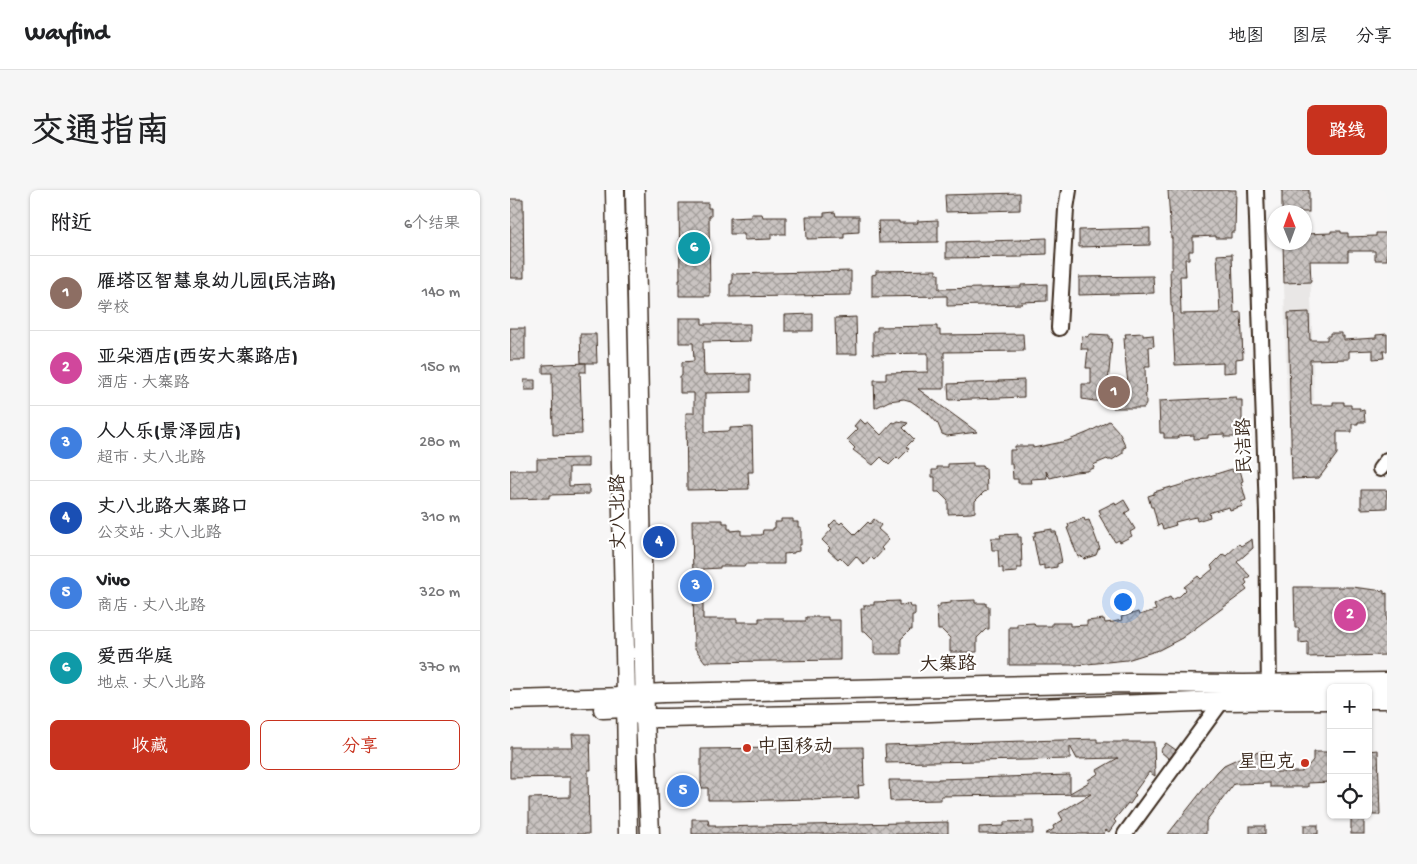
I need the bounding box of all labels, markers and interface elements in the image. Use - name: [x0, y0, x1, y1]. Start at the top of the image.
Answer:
- text: Wayfind: [25, 20, 109, 49]
- text: 地图: [1228, 27, 1264, 48]
- text: 图层: [1292, 27, 1328, 48]
- text: 分享: [1356, 27, 1392, 48]
- button: 路线: [1307, 105, 1387, 155]
- text: 交通指南: [30, 114, 170, 155]
- north arrow: [1267, 205, 1312, 250]
- text: 附近: [50, 213, 92, 238]
- text: 6个结果: [404, 216, 460, 235]
- pin: 6: [678, 229, 710, 267]
- text: 雁塔区智慧泉幼儿园(民洁路): [97, 272, 336, 295]
- text: 1: [63, 284, 69, 303]
- text: 140 m: [422, 284, 460, 303]
- text: 学校: [97, 300, 129, 319]
- text: 亚朵酒店(西安大寨路店): [97, 347, 298, 370]
- text: 2: [62, 359, 70, 378]
- text: 150 m: [421, 359, 460, 378]
- pin: 1: [1098, 373, 1130, 411]
- text: 酒店 · 大寨路: [97, 375, 190, 394]
- street label: 民洁路: [1233, 417, 1258, 475]
- text: 人人乐(景泽园店): [97, 422, 241, 445]
- text: 3: [62, 434, 70, 453]
- text: 280 m: [419, 434, 460, 453]
- text: 超市 · 丈八北路: [97, 450, 206, 469]
- street label: 丈八北路: [607, 474, 632, 550]
- text: 丈八北路大寨路口: [97, 497, 249, 520]
- text: 4: [62, 509, 70, 528]
- text: 310 m: [421, 509, 460, 528]
- pin: 4: [643, 523, 675, 561]
- text: 公交站 · 丈八北路: [97, 525, 222, 544]
- pin: 3: [680, 567, 712, 605]
- text: Vivo: [97, 570, 130, 593]
- text: 5: [62, 584, 70, 603]
- text: 320 m: [420, 584, 460, 603]
- your location: [1110, 589, 1136, 615]
- pin: 2: [1334, 596, 1366, 634]
- text: 商店 · 丈八北路: [97, 598, 206, 617]
- text: 爱西华庭: [97, 647, 173, 670]
- street label: 大寨路: [919, 653, 977, 678]
- text: 6: [62, 659, 70, 678]
- text: 370 m: [419, 659, 460, 678]
- text: 地点 · 丈八北路: [97, 675, 206, 694]
- map controls: [1327, 684, 1372, 819]
- button: +: [1327, 684, 1372, 729]
- button: 收藏: [50, 720, 250, 770]
- button: 分享: [260, 720, 460, 770]
- button: −: [1327, 729, 1372, 774]
- place label: 中国移动: [757, 736, 833, 760]
- marker: 中国移动: [741, 742, 753, 754]
- place label: 星巴克: [1238, 751, 1295, 775]
- marker: 星巴克: [1299, 757, 1311, 769]
- pin: 5: [667, 772, 699, 810]
- button: locate: [1327, 774, 1372, 819]

